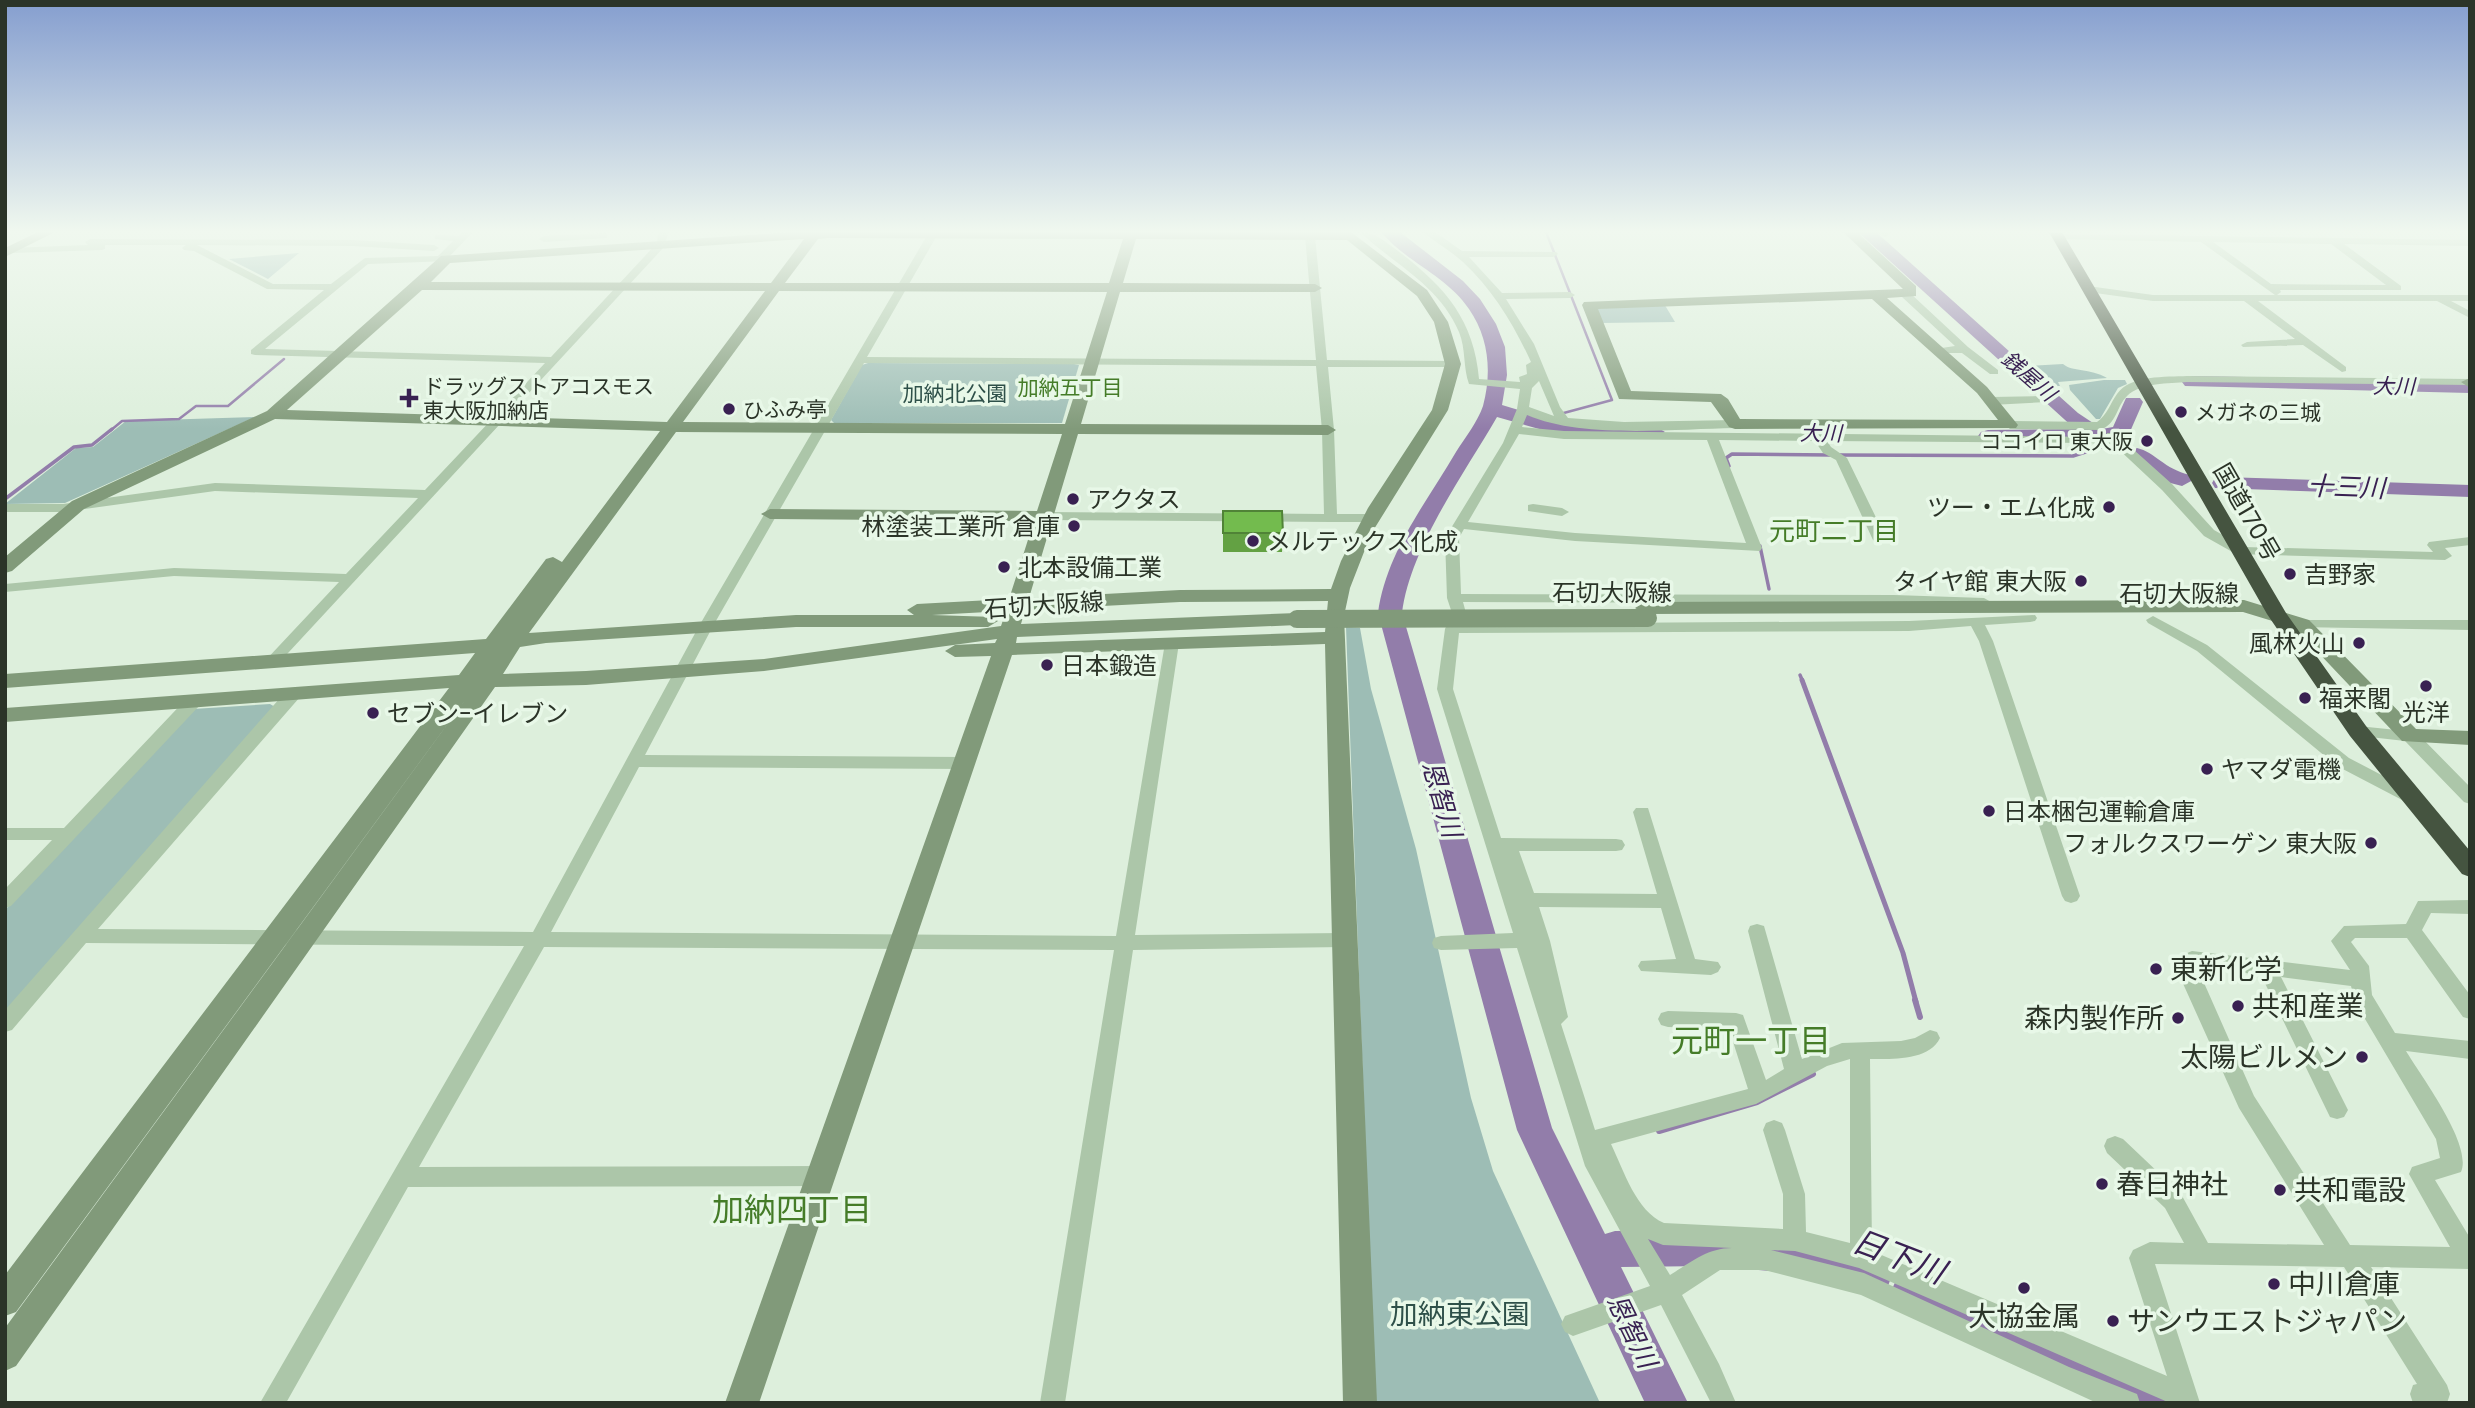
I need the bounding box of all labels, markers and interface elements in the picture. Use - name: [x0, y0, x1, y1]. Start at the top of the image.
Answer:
- water label: 銭屋川: [1996, 344, 2064, 409]
- water label: 大川: [2373, 371, 2417, 401]
- place label: ドラッグストアコスモス 東大阪加納店: [423, 372, 654, 425]
- district label: 加納五丁目: [1018, 373, 1123, 402]
- park label: 加納北公園: [903, 379, 1008, 408]
- marker: ドラッグストアコスモス 東大阪加納店: [401, 390, 417, 406]
- place label: ひふみ亭: [743, 395, 827, 424]
- place label: メガネの三城: [2195, 398, 2321, 427]
- marker: ひふみ亭: [721, 401, 737, 417]
- marker: メガネの三城: [2173, 404, 2189, 420]
- water label: 大川: [1800, 418, 1844, 448]
- place label: ココイロ 東大阪: [1980, 427, 2133, 456]
- marker: ココイロ 東大阪: [2139, 433, 2155, 449]
- street label: 国道170号: [2206, 457, 2288, 567]
- water label: 十三川: [2306, 468, 2389, 506]
- place label: アクタス: [1087, 483, 1181, 516]
- marker: アクタス: [1065, 491, 1081, 507]
- place label: ツー・エム化成: [1927, 491, 2095, 524]
- marker: ツー・エム化成: [2101, 499, 2117, 515]
- place label: 林塗装工業所 倉庫: [862, 510, 1060, 543]
- district label: 元町二丁目: [1769, 513, 1899, 549]
- marker: 林塗装工業所 倉庫: [1066, 518, 1082, 534]
- place label: メルテックス化成: [1267, 525, 1458, 558]
- marker: メルテックス化成: [1245, 533, 1261, 549]
- place label: 北本設備工業: [1018, 551, 1162, 584]
- place label: 吉野家: [2304, 558, 2376, 591]
- marker: 北本設備工業: [996, 559, 1012, 575]
- place label: タイヤ館 東大阪: [1893, 565, 2067, 598]
- marker: 吉野家: [2282, 566, 2298, 582]
- marker: タイヤ館 東大阪: [2073, 573, 2089, 589]
- street label: 石切大阪線: [1552, 576, 1672, 609]
- street label: 石切大阪線: [2119, 577, 2239, 610]
- street label: 石切大阪線: [983, 584, 1105, 626]
- place label: 風林火山: [2249, 627, 2345, 660]
- marker: 風林火山: [2351, 635, 2367, 651]
- place label: 日本鍛造: [1061, 649, 1157, 682]
- marker: 日本鍛造: [1039, 657, 1055, 673]
- marker: 光洋: [2418, 678, 2434, 694]
- place label: 福来閣: [2319, 682, 2391, 715]
- marker: 福来閣: [2297, 690, 2313, 706]
- place label: 光洋: [2402, 696, 2450, 729]
- place label: セブン-イレブン: [387, 697, 568, 730]
- marker: セブン-イレブン: [365, 705, 381, 721]
- place label: ヤマダ電機: [2221, 753, 2341, 786]
- water label: 恩智川: [1414, 757, 1471, 844]
- marker: ヤマダ電機: [2199, 761, 2215, 777]
- place label: 日本梱包運輸倉庫: [2003, 795, 2195, 828]
- marker: 日本梱包運輸倉庫: [1981, 803, 1997, 819]
- place label: フォルクスワーゲン 東大阪: [2063, 827, 2357, 860]
- marker: フォルクスワーゲン 東大阪: [2363, 835, 2379, 851]
- place label: 東新化学: [2170, 950, 2282, 989]
- marker: 東新化学: [2148, 961, 2164, 977]
- place label: 共和産業: [2252, 987, 2364, 1026]
- marker: 共和産業: [2230, 998, 2246, 1014]
- place label: 森内製作所: [2024, 999, 2164, 1038]
- marker: 森内製作所: [2170, 1010, 2186, 1026]
- district label: 元町一丁目: [1671, 1018, 1831, 1063]
- place label: 太陽ビルメン: [2180, 1038, 2348, 1077]
- marker: 太陽ビルメン: [2354, 1049, 2370, 1065]
- place label: 春日神社: [2116, 1165, 2228, 1204]
- place label: 共和電設: [2294, 1171, 2406, 1210]
- marker: 春日神社: [2094, 1176, 2110, 1192]
- marker: 共和電設: [2272, 1182, 2288, 1198]
- district label: 加納四丁目: [712, 1187, 872, 1232]
- water label: 日下川: [1846, 1218, 1955, 1295]
- place label: 中川倉庫: [2288, 1265, 2400, 1304]
- marker: 中川倉庫: [2266, 1276, 2282, 1292]
- marker: 大協金属: [2016, 1280, 2032, 1296]
- water label: 恩智川: [1599, 1288, 1667, 1377]
- park label: 加納東公園: [1390, 1295, 1530, 1334]
- place label: 大協金属: [1968, 1297, 2080, 1336]
- place label: サンウエストジャパン: [2127, 1302, 2407, 1341]
- marker: サンウエストジャパン: [2105, 1313, 2121, 1329]

